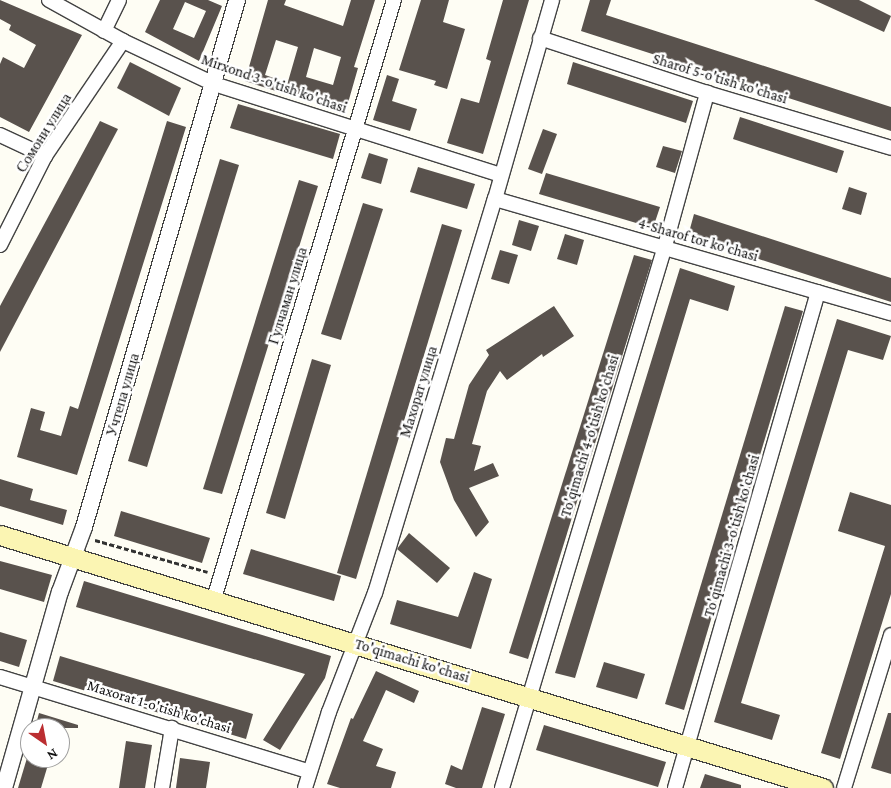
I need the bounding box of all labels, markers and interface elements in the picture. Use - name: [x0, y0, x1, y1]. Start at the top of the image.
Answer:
- street label: Sharof 5-o'tish ko'chasi: [650, 50, 790, 108]
- street label: Mirxond 3-o'tish ko'chasi: [199, 51, 349, 117]
- street label: Сомони улица: [12, 90, 76, 176]
- street label: 4-Sharof tor ko'chasi: [636, 214, 760, 266]
- street label: Гулчаман улица: [265, 245, 311, 347]
- street label: Махорат улица: [397, 344, 441, 440]
- street label: Учтепа улица: [103, 351, 143, 439]
- street label: To'qimachi 4-o'tish ko'chasi: [557, 353, 623, 519]
- street label: To'qimachi 3-o'tish ko'chasi: [700, 453, 764, 619]
- street label: To'qimachi ko'chasi: [353, 635, 471, 687]
- street label: Maxorat 1-o'tish ko'chasi: [85, 677, 233, 737]
- north arrow: [20, 718, 70, 768]
- text: N: [44, 745, 61, 764]

